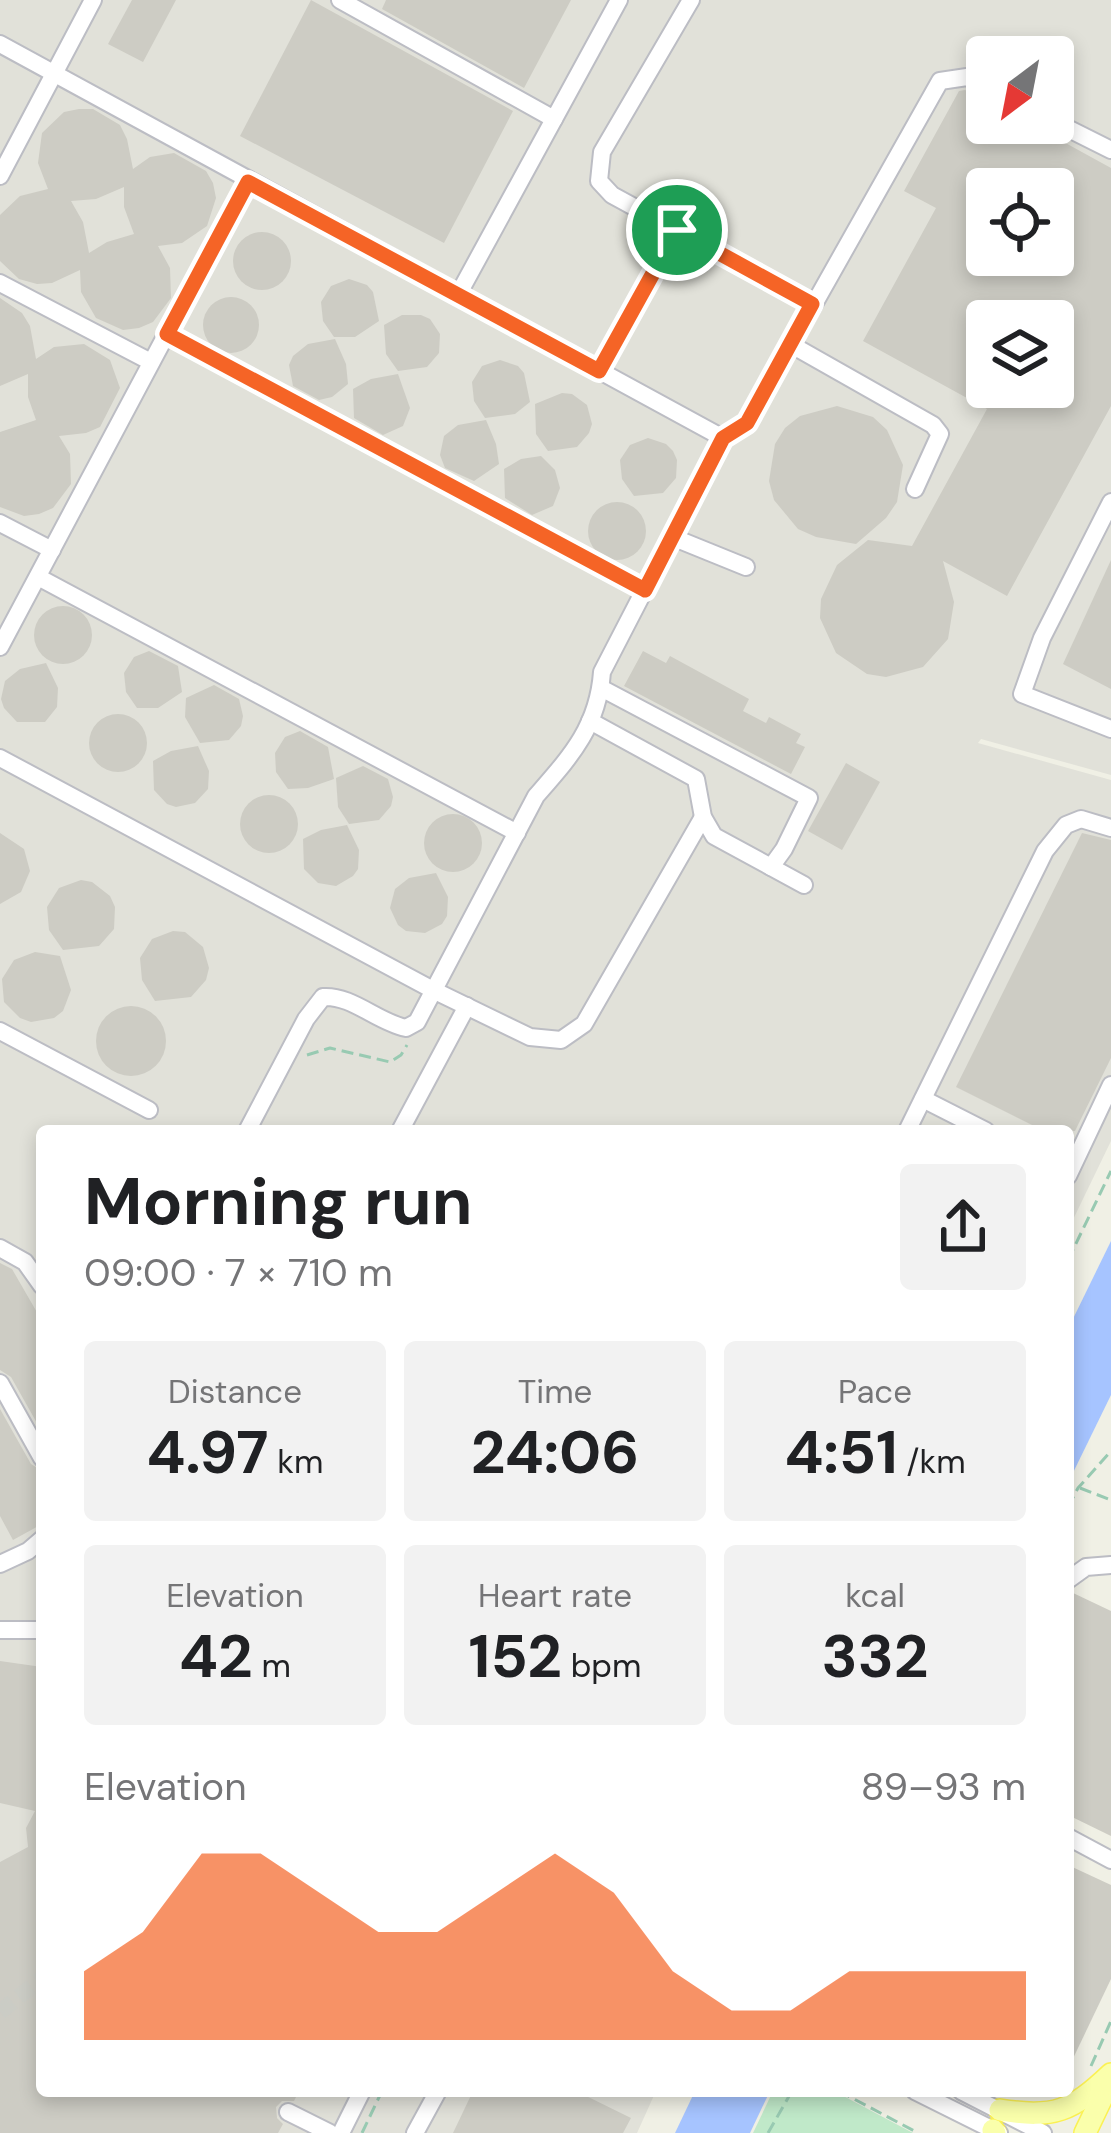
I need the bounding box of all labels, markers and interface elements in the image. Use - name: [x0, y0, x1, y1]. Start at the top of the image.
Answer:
- north arrow: [966, 36, 1074, 144]
- map controls: [966, 36, 1074, 408]
- button: locate: [966, 168, 1074, 276]
- pin: [626, 179, 728, 281]
- icon: arrive: [644, 197, 710, 263]
- button: layers: [966, 300, 1074, 408]
- text: Morning run: [84, 1159, 472, 1244]
- button: share: [900, 1164, 1026, 1290]
- text: 09:00 · 7 × 710 m: [84, 1247, 393, 1298]
- text: Distance: [168, 1370, 302, 1413]
- text: Time: [518, 1370, 592, 1413]
- text: Pace: [838, 1370, 912, 1413]
- text: 4.97: [147, 1413, 269, 1492]
- text: 24:06: [471, 1413, 639, 1492]
- text: 4:51: [784, 1413, 898, 1492]
- text: km: [269, 1440, 323, 1483]
- text: /km: [898, 1440, 966, 1483]
- text: Elevation: [166, 1574, 304, 1617]
- text: Heart rate: [478, 1574, 632, 1617]
- text: kcal: [845, 1574, 905, 1617]
- text: 42: [179, 1617, 253, 1696]
- text: 152: [469, 1617, 562, 1696]
- text: 332: [822, 1617, 928, 1696]
- text: m: [253, 1644, 291, 1687]
- text: bpm: [562, 1644, 641, 1687]
- text: Elevation: [84, 1761, 247, 1812]
- text: 89–93 m: [861, 1761, 1026, 1812]

